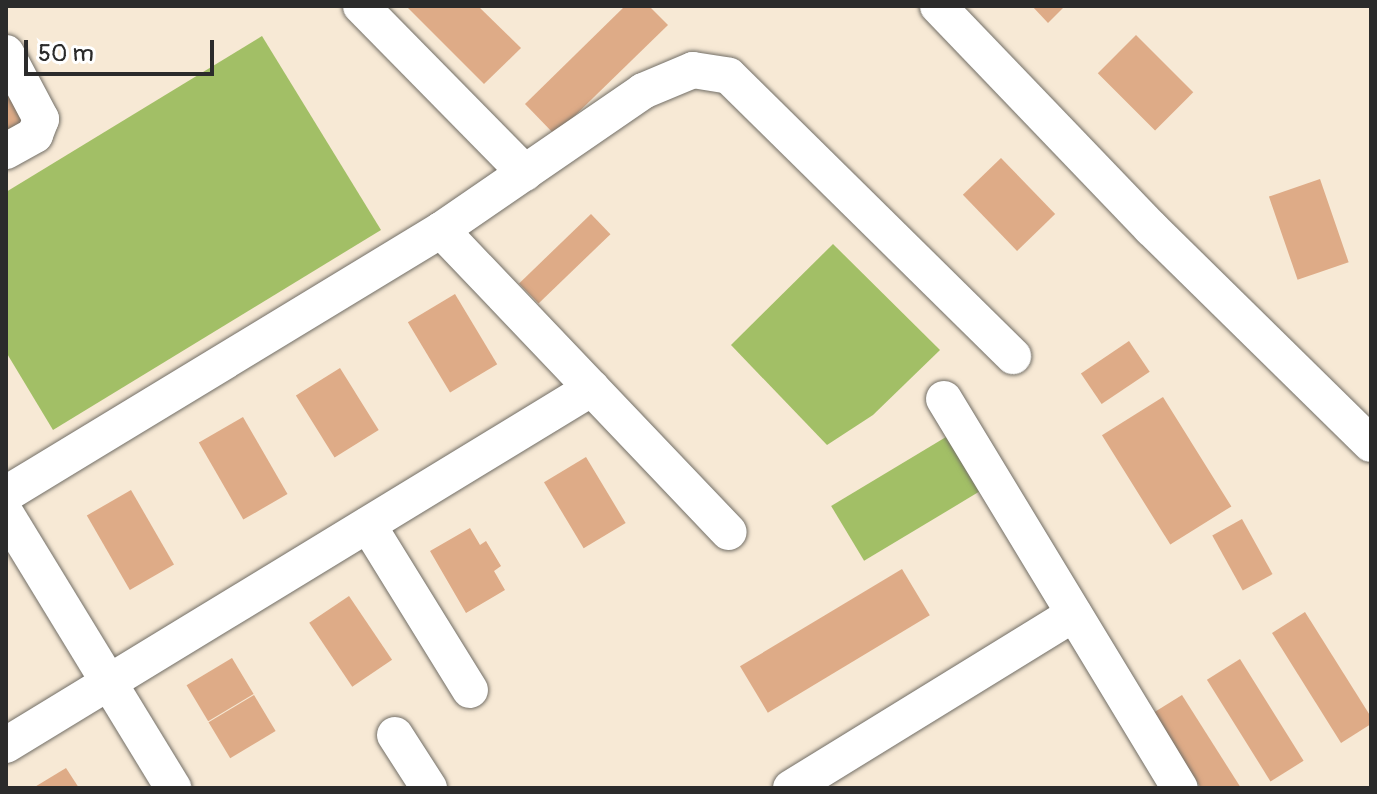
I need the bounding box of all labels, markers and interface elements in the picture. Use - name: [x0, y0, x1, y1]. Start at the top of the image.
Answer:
- scale bar: [28, 24, 218, 74]
- text: 50 m: [38, 39, 94, 68]

